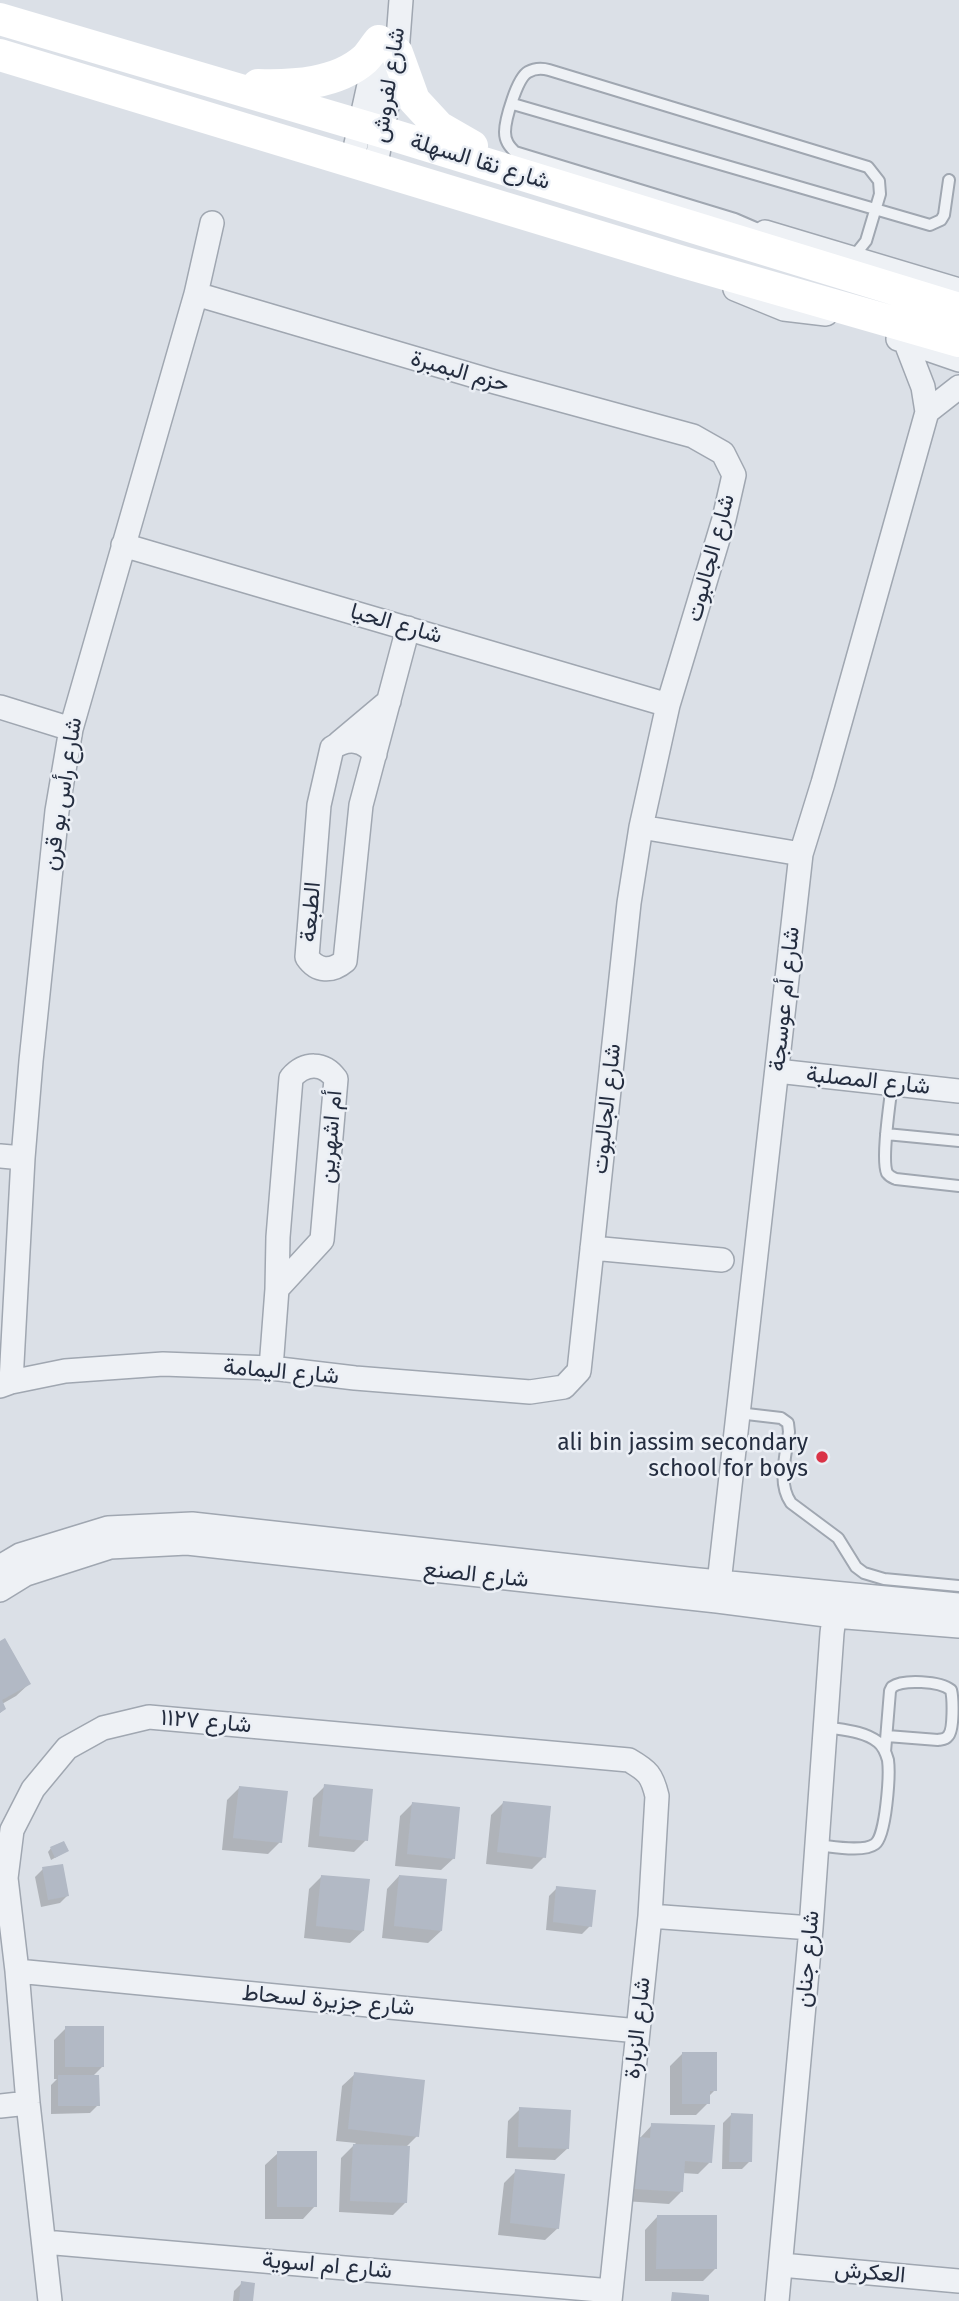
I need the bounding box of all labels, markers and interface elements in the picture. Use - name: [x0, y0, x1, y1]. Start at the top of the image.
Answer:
- street label: شارع لفروش: [366, 25, 412, 145]
- street label: شارع نقا السهلة: [407, 128, 553, 196]
- street label: حزم البمبرة: [408, 345, 512, 399]
- street label: شارع الجالبوت: [681, 491, 741, 625]
- street label: شارع الحيا: [347, 598, 445, 650]
- street label: شارع رأس بو قرن: [37, 715, 89, 873]
- street label: الطبعة: [295, 881, 327, 943]
- street label: شارع أم عوسجة: [764, 925, 806, 1073]
- street label: شارع الجالبوت: [586, 1042, 628, 1176]
- street label: شارع المصلبة: [805, 1061, 931, 1101]
- street label: أم اشهرين: [313, 1089, 349, 1185]
- street label: شارع اليمامة: [222, 1353, 340, 1391]
- place label: ali bin jassim secondary school for boys: [557, 1430, 808, 1484]
- marker: ali bin jassim secondary school for boys: [814, 1449, 830, 1465]
- street label: شارع الصنع: [422, 1556, 530, 1594]
- street label: شارع ١١٢٧: [159, 1704, 253, 1740]
- street label: شارع جنان: [790, 1909, 826, 2009]
- street label: شارع الزبارة: [619, 1976, 657, 2080]
- street label: شارع جزيرة لسحاط: [240, 1980, 416, 2022]
- street label: شارع ام اسوية: [261, 2247, 393, 2285]
- street label: العكرش: [833, 2256, 907, 2290]

